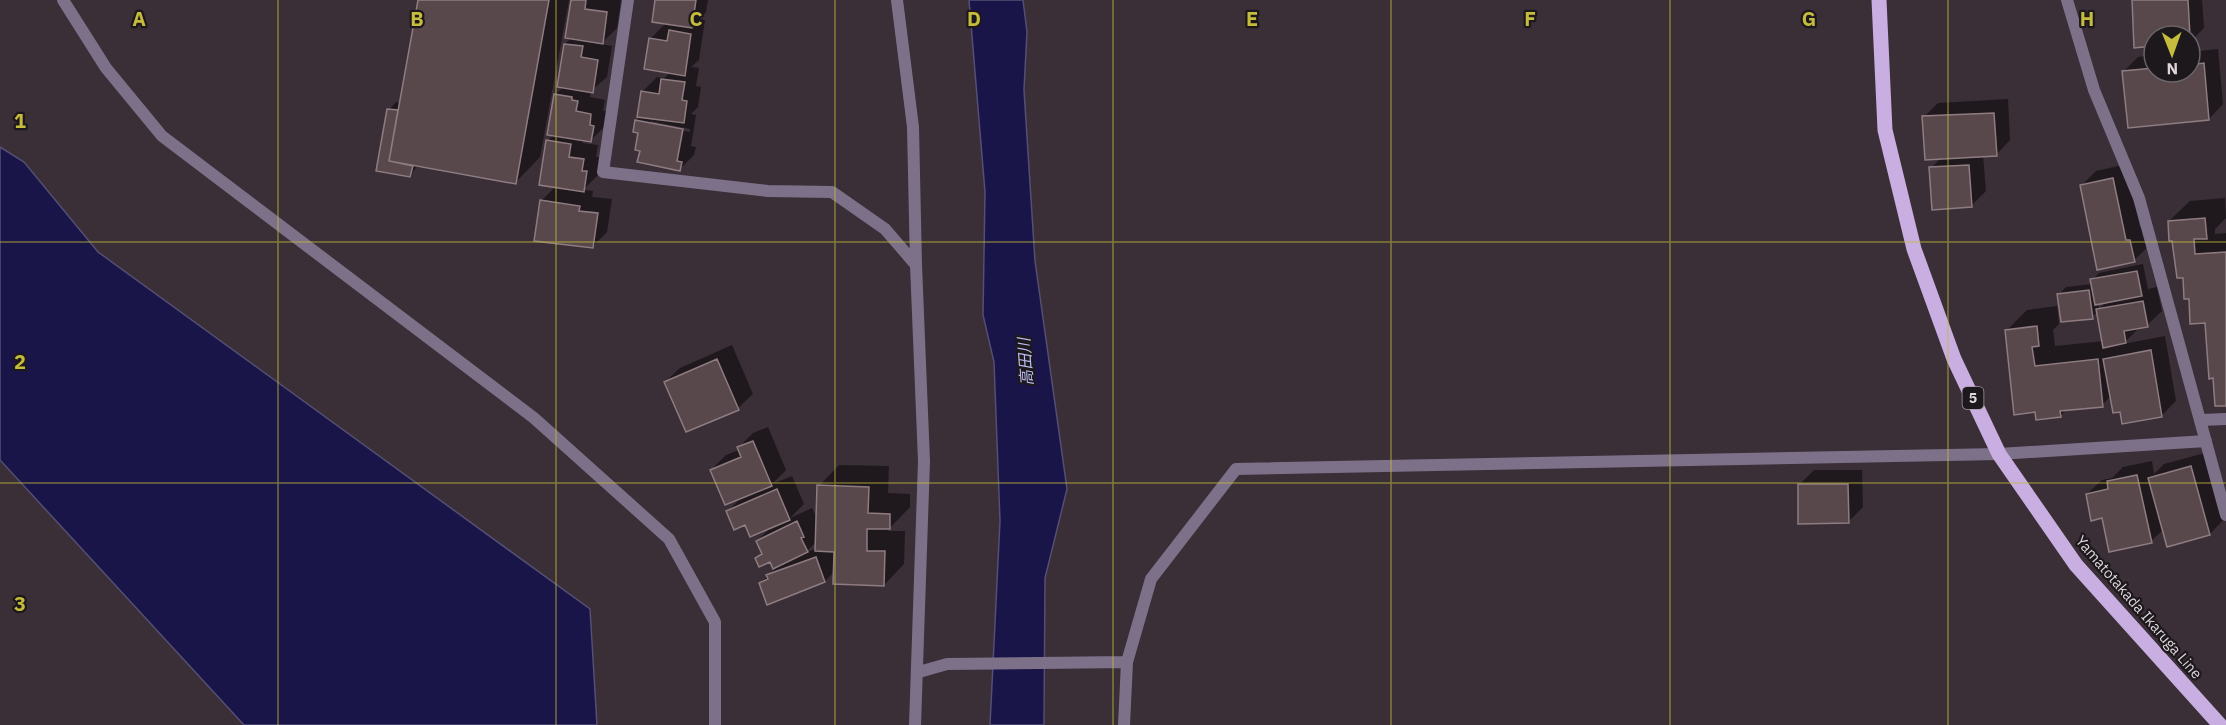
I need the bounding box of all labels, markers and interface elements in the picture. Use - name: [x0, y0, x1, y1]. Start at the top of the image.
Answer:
- text: A: [132, 5, 146, 32]
- text: B: [410, 5, 424, 32]
- text: C: [689, 5, 703, 32]
- text: D: [967, 5, 981, 32]
- text: E: [1246, 5, 1258, 32]
- text: F: [1524, 5, 1536, 32]
- text: G: [1802, 5, 1816, 32]
- text: H: [2080, 5, 2094, 32]
- north arrow: [2142, 24, 2202, 84]
- text: N: [2166, 59, 2178, 79]
- text: 1: [14, 107, 26, 134]
- water label: 高田川: [1013, 335, 1037, 387]
- text: 2: [14, 348, 26, 375]
- road number: 5: [1962, 387, 1984, 409]
- street label: Yamatotakada Ikaruga Line: [2072, 532, 2206, 682]
- text: 3: [14, 590, 26, 617]

